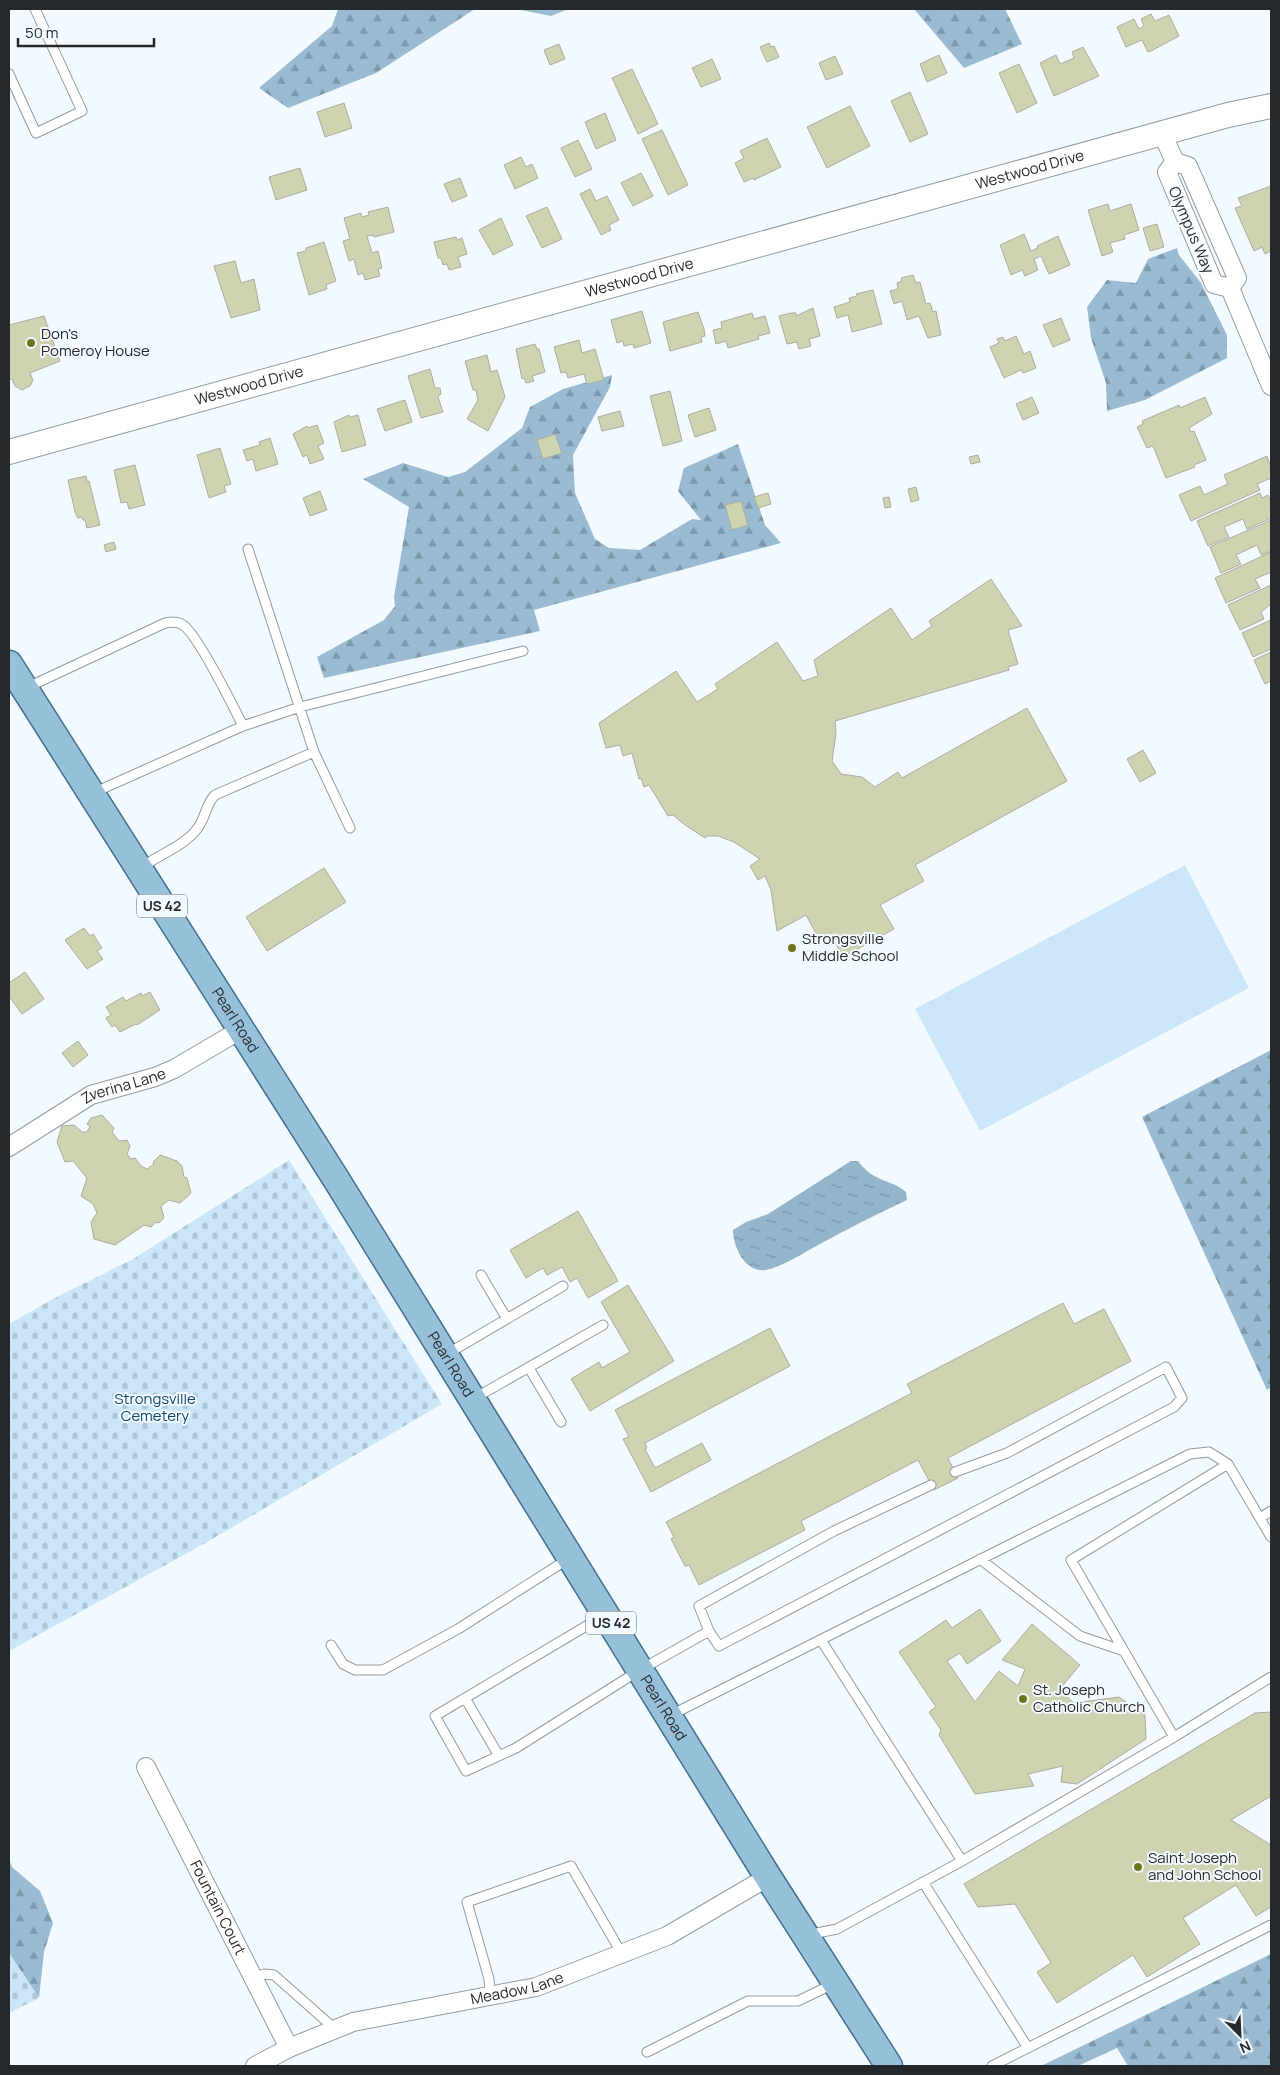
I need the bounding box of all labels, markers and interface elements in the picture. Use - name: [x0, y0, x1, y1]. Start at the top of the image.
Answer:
- scale bar: [18, 15, 154, 47]
- text: 50 m: [25, 22, 59, 43]
- street label: Westwood Drive: [973, 144, 1086, 194]
- street label: Olympus Way: [1164, 183, 1219, 277]
- street label: Westwood Drive: [583, 252, 696, 302]
- place label: Don's Pomeroy House: [41, 323, 150, 361]
- marker: Don's Pomeroy House: [25, 337, 37, 349]
- street label: Westwood Drive: [192, 360, 306, 410]
- road number: US 42: [137, 894, 187, 918]
- place label: Strongsville Middle School: [802, 928, 899, 966]
- marker: Strongsville Middle School: [786, 942, 798, 954]
- street label: Pearl Road: [207, 983, 264, 1057]
- street label: Zverina Lane: [77, 1062, 169, 1109]
- street label: Pearl Road: [423, 1327, 479, 1401]
- park label: Strongsville Cemetery: [114, 1388, 196, 1426]
- road number: US 42: [586, 1612, 636, 1635]
- street label: Pearl Road: [635, 1671, 692, 1744]
- place label: St. Joseph Catholic Church: [1033, 1679, 1145, 1717]
- marker: St. Joseph Catholic Church: [1017, 1693, 1029, 1705]
- place label: Saint Joseph and John School: [1148, 1847, 1261, 1885]
- street label: Fountain Court: [185, 1857, 251, 1959]
- marker: Saint Joseph and John School: [1132, 1861, 1144, 1873]
- street label: Meadow Lane: [469, 1966, 567, 2009]
- north arrow: [1215, 2010, 1265, 2060]
- text: N: [1237, 2037, 1254, 2058]

